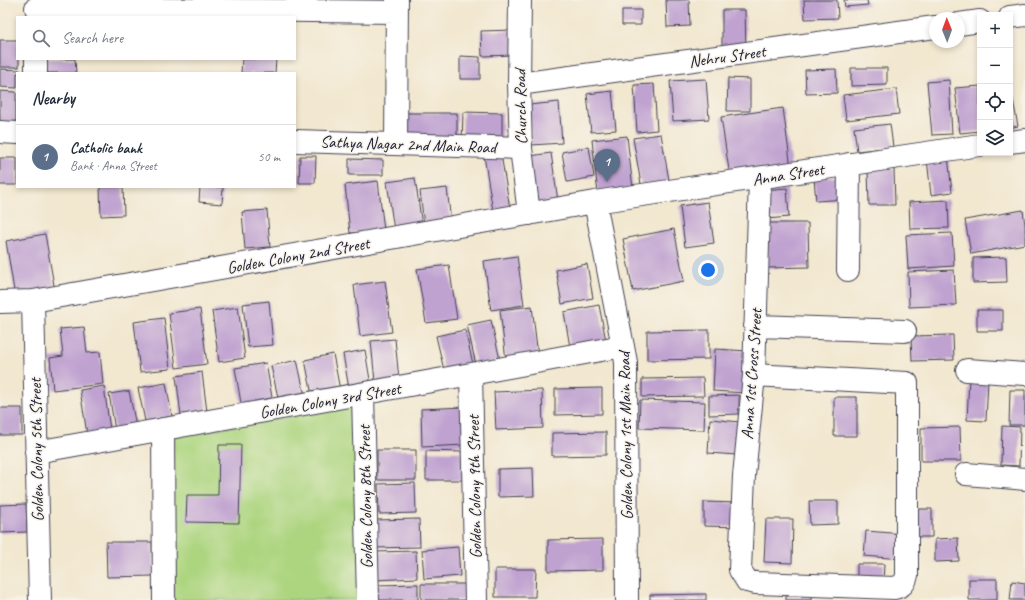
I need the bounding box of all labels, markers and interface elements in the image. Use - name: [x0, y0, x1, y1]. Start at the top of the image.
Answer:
- north arrow: [929, 12, 965, 48]
- map controls: [977, 12, 1013, 156]
- button: +: [977, 12, 1013, 48]
- search box: [16, 16, 296, 60]
- icon: search: [30, 27, 52, 49]
- text: Search here: [62, 29, 123, 48]
- street label: Nehru Street: [687, 40, 769, 72]
- button: −: [977, 48, 1013, 84]
- street label: Church Road: [509, 66, 532, 145]
- button: locate: [977, 84, 1013, 120]
- text: Nearby: [32, 88, 75, 109]
- button: layers: [977, 120, 1013, 156]
- street label: Sathya Nagar 2nd Main Road: [320, 131, 498, 158]
- text: Catholic bank: [70, 139, 142, 158]
- text: 1: [42, 149, 48, 165]
- text: 50 m: [258, 149, 280, 165]
- pin: 1: [594, 149, 620, 182]
- text: Bank · Anna Street: [70, 158, 157, 174]
- street label: Anna Street: [751, 158, 828, 190]
- street label: Golden Colony 2nd Street: [225, 232, 373, 278]
- your location: [698, 260, 718, 280]
- street label: Anna 1st Cross Street: [736, 306, 767, 440]
- street label: Golden Colony 1st Main Road: [613, 350, 637, 520]
- street label: Golden Colony 5th Street: [25, 376, 48, 522]
- street label: Golden Colony 3rd Street: [258, 377, 405, 423]
- street label: Golden Colony 9th Street: [463, 413, 486, 559]
- street label: Golden Colony 8th Street: [354, 423, 377, 569]

